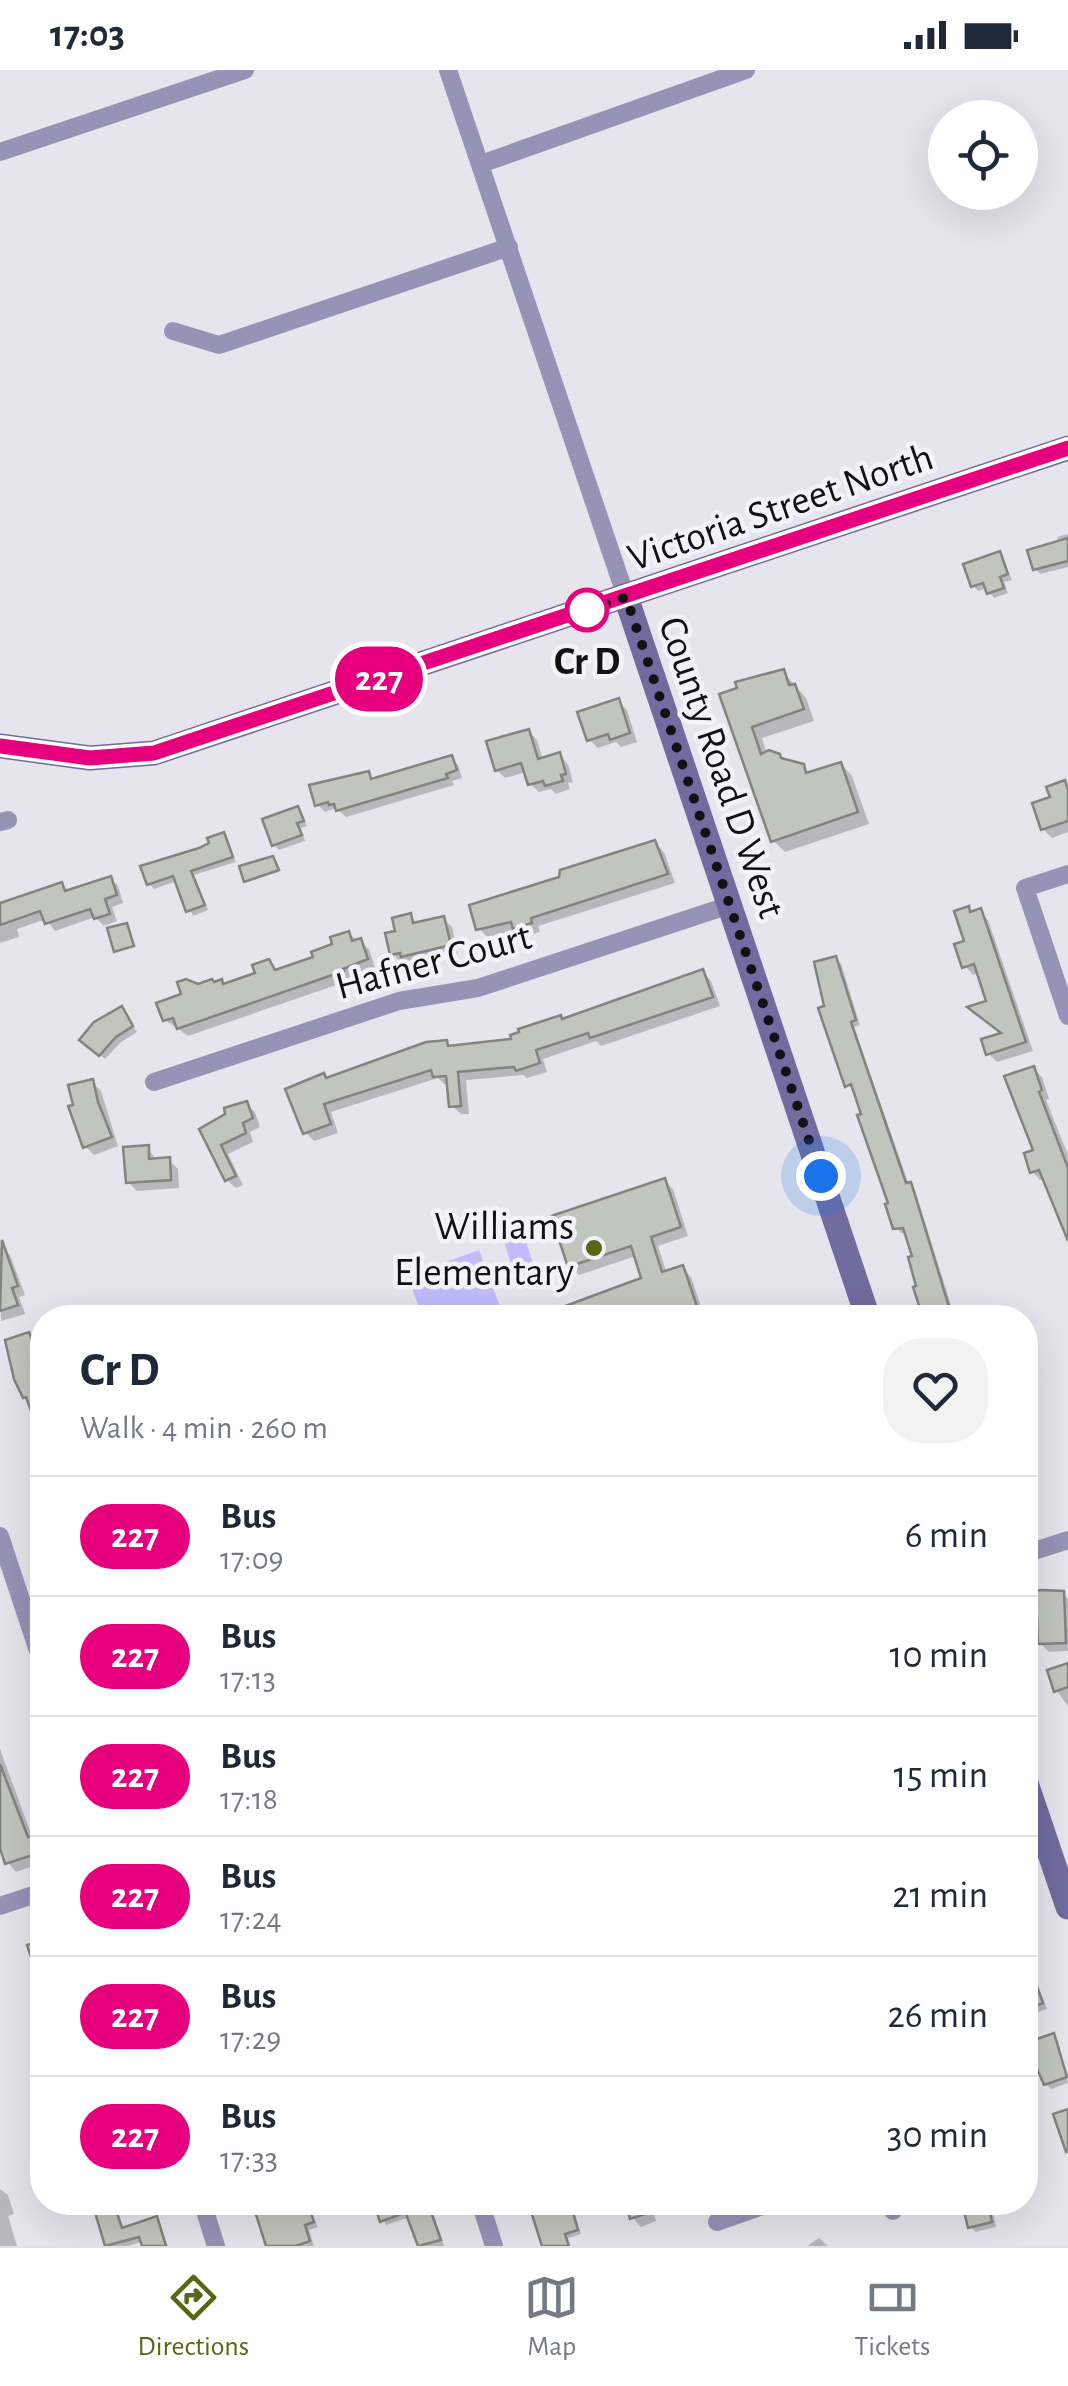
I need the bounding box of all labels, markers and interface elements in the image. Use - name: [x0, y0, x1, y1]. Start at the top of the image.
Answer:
- text: 17:03: [50, 16, 125, 54]
- map controls: [928, 100, 1038, 210]
- button: locate: [928, 100, 1038, 210]
- street label: Victoria Street North: [623, 437, 938, 579]
- marker: Cr D: [566, 589, 608, 631]
- street label: County Road D West: [651, 612, 791, 923]
- place label: Cr D: [554, 642, 620, 682]
- line badge: 227: [322, 646, 436, 712]
- text: 227: [355, 662, 403, 697]
- street label: Hafner Court: [331, 917, 536, 1007]
- your location: [796, 1151, 846, 1201]
- place label: Williams Elementary: [394, 1207, 574, 1293]
- marker: Williams Elementary: [583, 1237, 605, 1259]
- button: heart: [883, 1338, 988, 1443]
- text: Cr D: [80, 1347, 159, 1395]
- text: Walk · 4 min · 260 m: [80, 1412, 328, 1444]
- text: Bus: [220, 1498, 276, 1536]
- text: 6 min: [905, 1517, 988, 1555]
- text: 227: [111, 1519, 159, 1554]
- text: 17:09: [220, 1543, 284, 1575]
- text: Bus: [220, 1618, 276, 1656]
- text: 10 min: [889, 1637, 988, 1675]
- text: 227: [111, 1639, 159, 1674]
- text: 17:13: [220, 1663, 276, 1695]
- text: Bus: [220, 1738, 276, 1776]
- text: 15 min: [894, 1757, 988, 1795]
- text: 227: [111, 1759, 159, 1794]
- text: 17:18: [220, 1783, 278, 1815]
- text: Bus: [220, 1858, 276, 1896]
- text: 21 min: [892, 1877, 988, 1915]
- text: 227: [111, 1879, 159, 1914]
- text: 17:24: [220, 1903, 282, 1935]
- text: Bus: [220, 1978, 276, 2016]
- text: 26 min: [887, 1997, 988, 2035]
- text: 227: [111, 1999, 159, 2034]
- text: 17:29: [220, 2023, 281, 2055]
- text: Bus: [220, 2098, 276, 2136]
- text: 30 min: [887, 2117, 988, 2155]
- text: 227: [111, 2119, 159, 2154]
- text: 17:33: [220, 2143, 278, 2175]
- tab: Directions: [138, 2270, 249, 2364]
- tab: Map: [524, 2270, 579, 2364]
- tab: Tickets: [855, 2270, 930, 2364]

